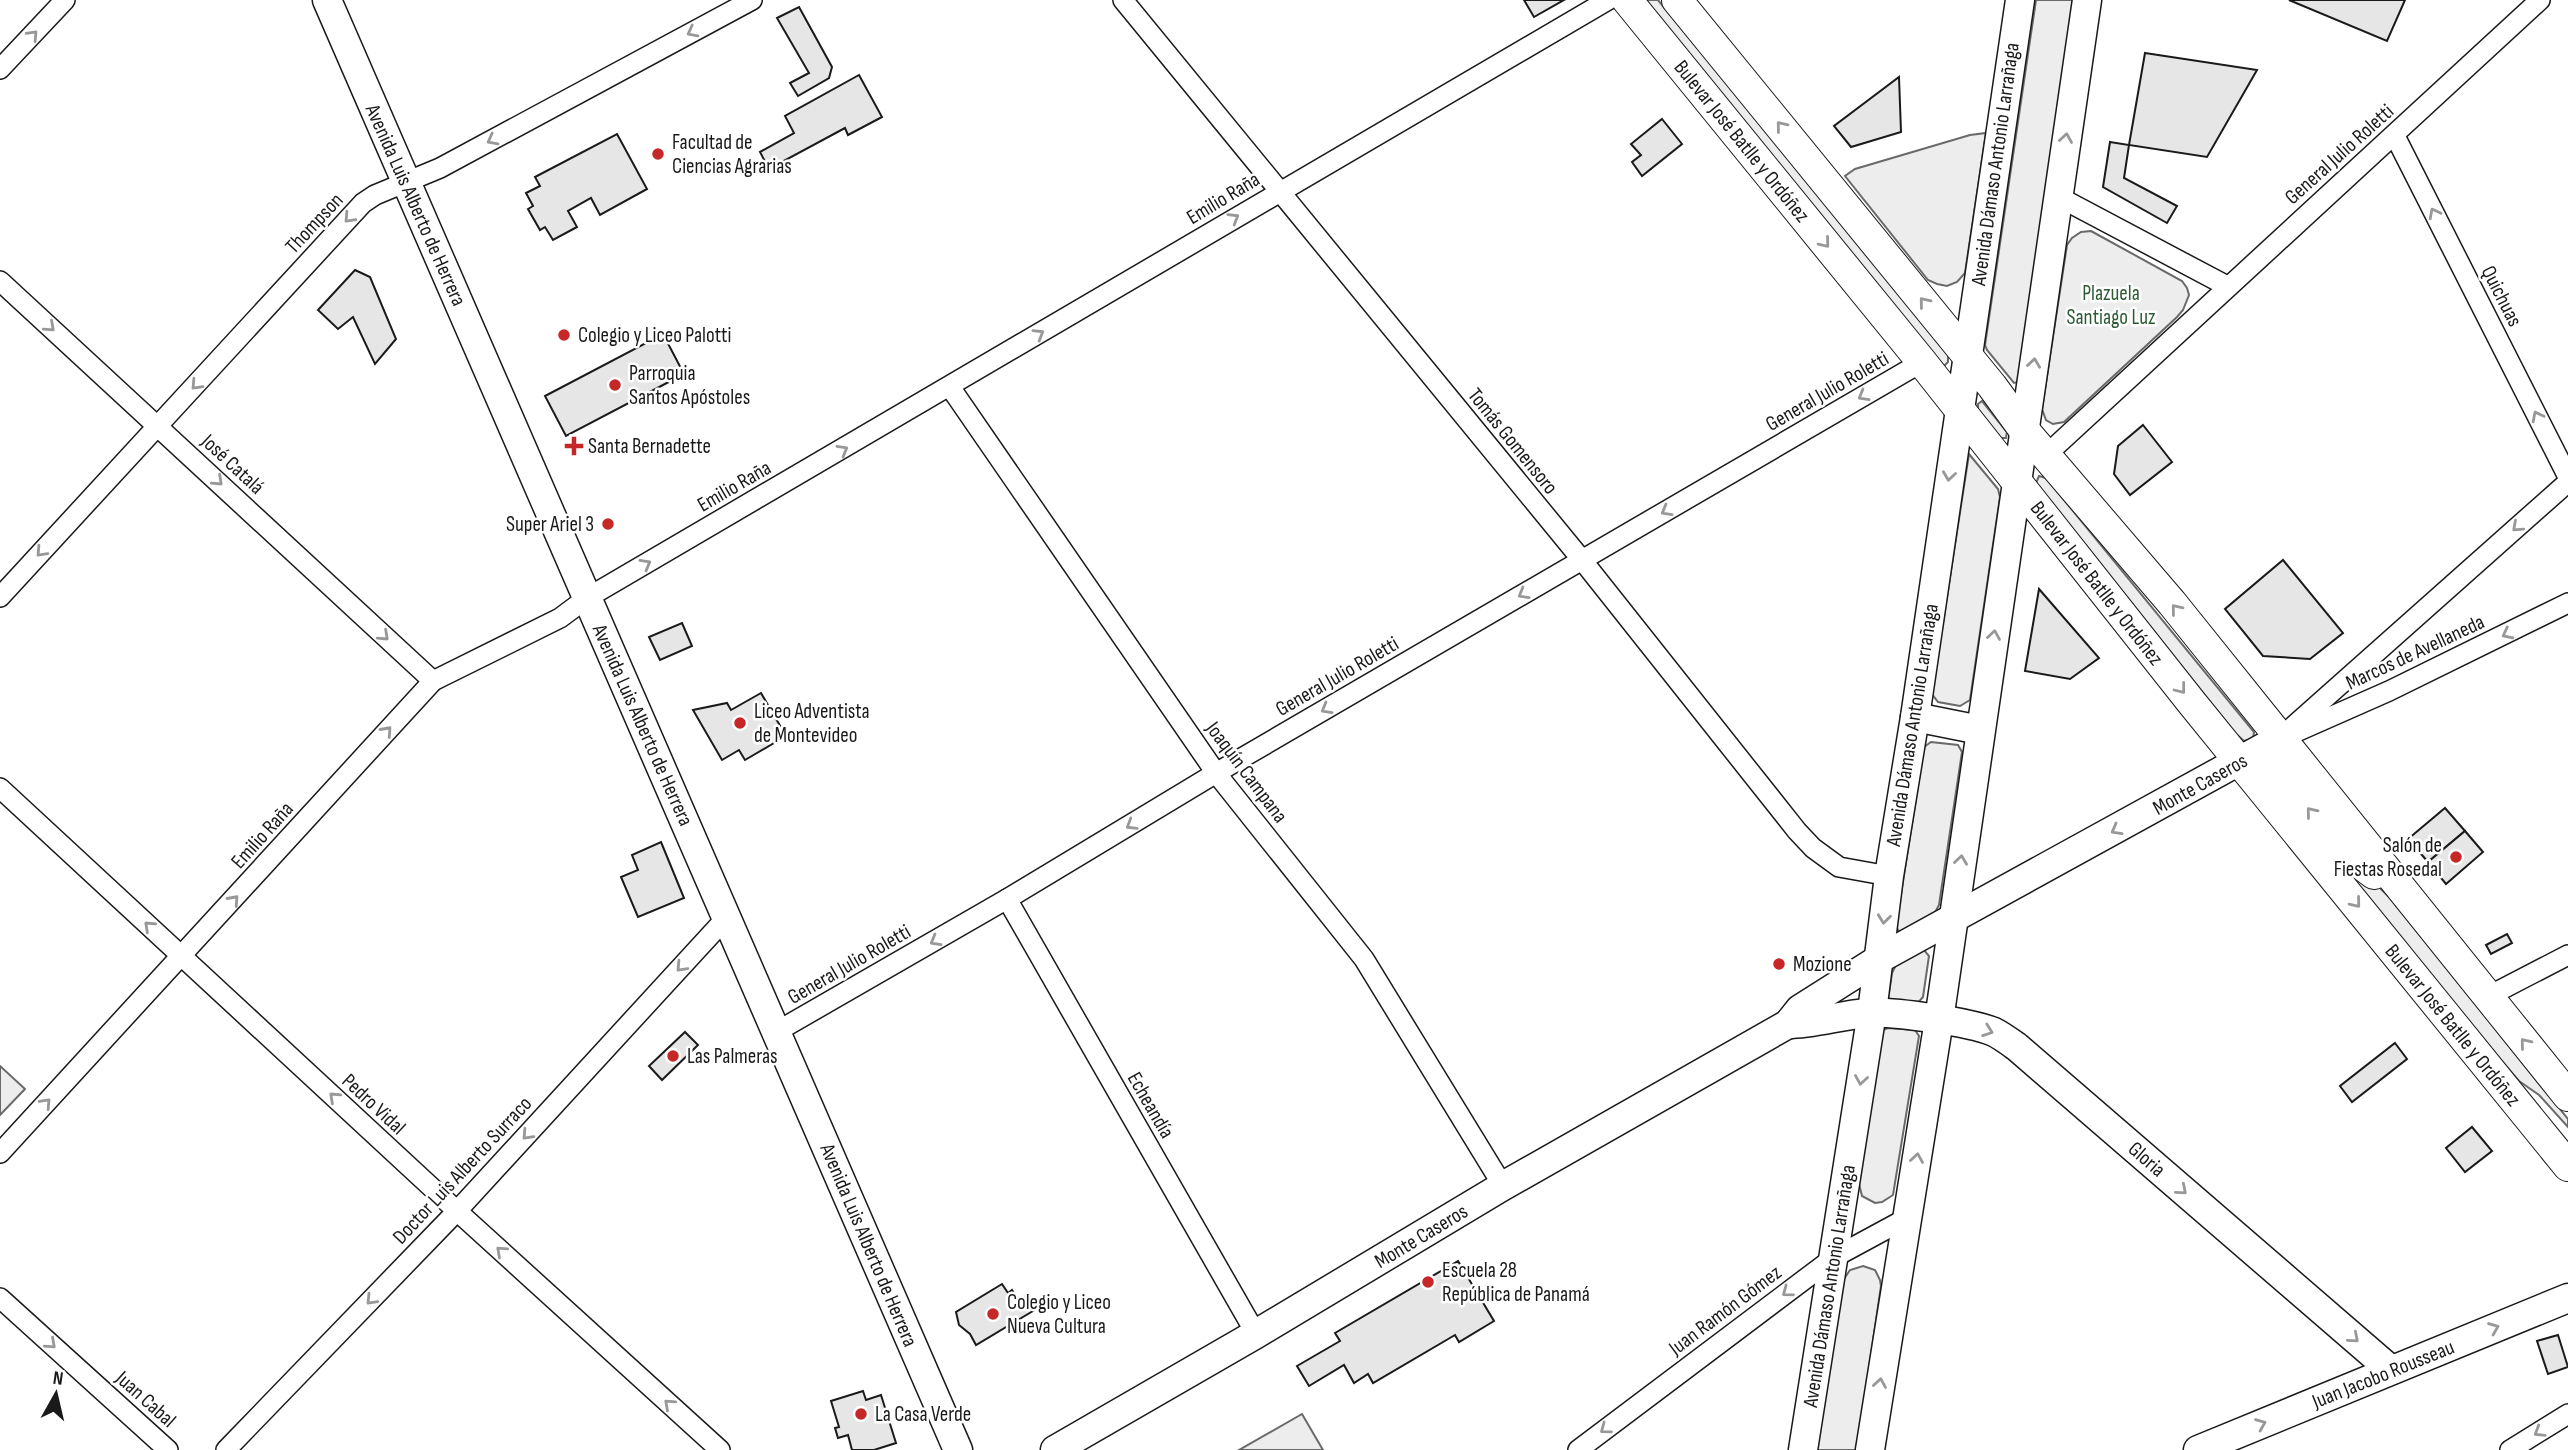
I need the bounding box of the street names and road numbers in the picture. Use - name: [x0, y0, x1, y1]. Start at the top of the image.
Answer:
- street label: Avenida Dámaso Antonio Larrañaga: [1966, 41, 2025, 288]
- street label: Bulevar José Batlle y Ordóñez: [1669, 55, 1815, 228]
- street label: General Julio Roletti: [2280, 99, 2399, 210]
- street label: Avenida Luis Alberto de Herrera: [359, 100, 471, 310]
- street label: Emilio Raña: [1182, 167, 1264, 230]
- street label: Thompson: [280, 188, 349, 259]
- street label: Quichuas: [2476, 262, 2527, 331]
- street label: General Julio Roletti: [1761, 346, 1893, 437]
- street label: Tomás Gomensoro: [1462, 383, 1563, 499]
- street label: José Catalá: [195, 428, 269, 500]
- street label: Emilio Raña: [693, 455, 776, 517]
- street label: Bulevar José Batlle y Ordóñez: [2025, 496, 2169, 671]
- street label: Avenida Dámaso Antonio Larrañaga: [1881, 602, 1944, 849]
- street label: Marcos de Avellaneda: [2342, 609, 2488, 695]
- street label: Avenida Luis Alberto de Herrera: [586, 620, 698, 830]
- street label: General Julio Roletti: [1271, 631, 1403, 722]
- street label: Joaquín Campana: [1200, 716, 1293, 828]
- street label: Monte Caseros: [2149, 748, 2252, 821]
- street label: Emilio Raña: [226, 797, 299, 874]
- street label: General Julio Roletti: [783, 919, 915, 1010]
- street label: Bulevar José Batlle y Ordóñez: [2380, 939, 2526, 1112]
- street label: Echeandía: [1122, 1068, 1179, 1143]
- street label: Pedro Vidal: [337, 1069, 411, 1140]
- street label: Doctor Luis Alberto Surraco: [388, 1091, 537, 1249]
- street label: Gloria: [2123, 1136, 2170, 1182]
- street label: Avenida Luis Alberto de Herrera: [814, 1139, 923, 1350]
- street label: Avenida Dámaso Antonio Larrañaga: [1798, 1163, 1861, 1410]
- street label: Monte Caseros: [1370, 1199, 1472, 1274]
- street label: Juan Ramón Gómez: [1663, 1260, 1787, 1361]
- street label: Juan Jacobo Rousseau: [2308, 1335, 2458, 1415]
- street label: Juan Cabal: [110, 1365, 181, 1433]

